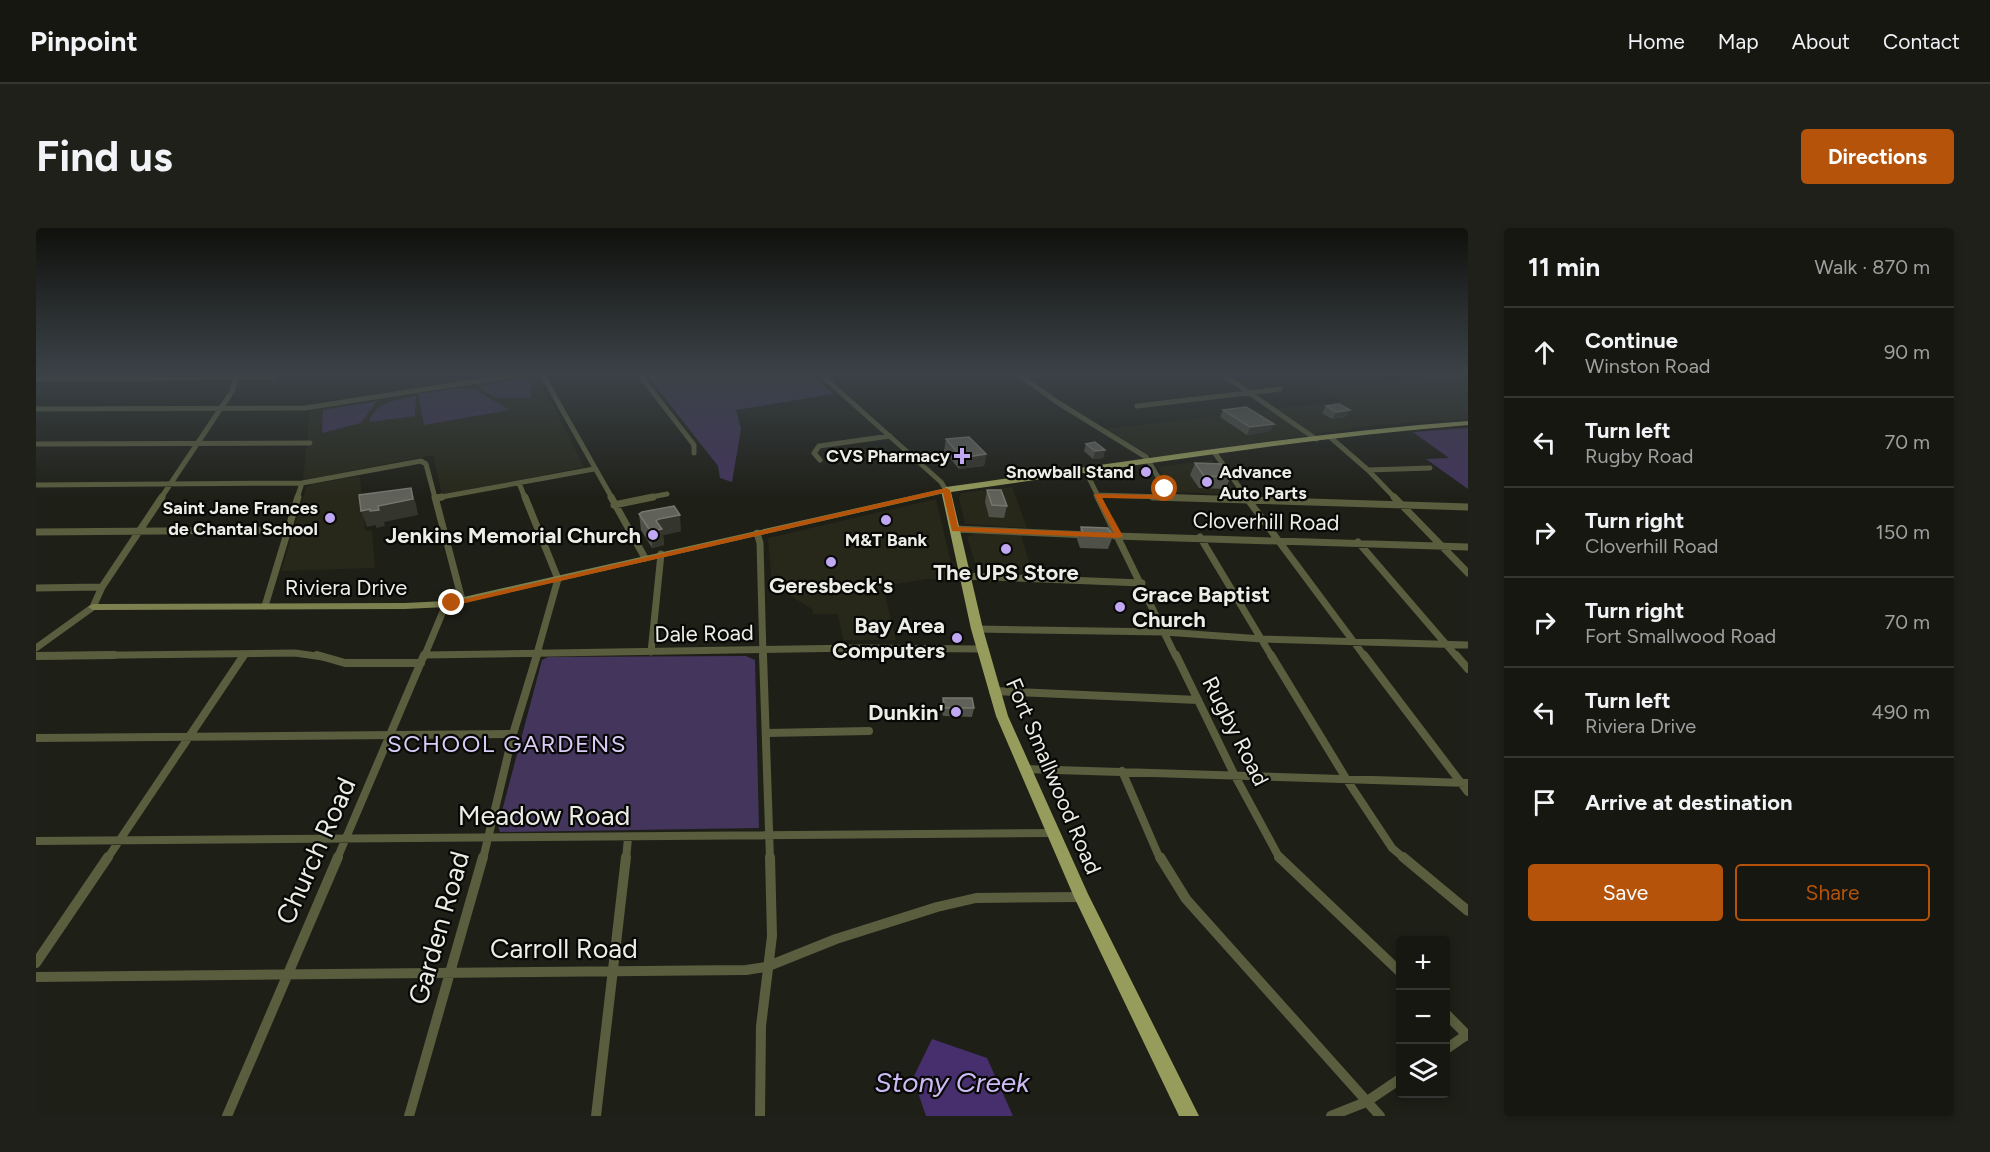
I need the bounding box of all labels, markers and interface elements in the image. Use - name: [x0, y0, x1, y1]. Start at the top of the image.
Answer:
- text: Pinpoint: [30, 24, 138, 58]
- text: Home: [1628, 29, 1685, 54]
- text: Map: [1718, 29, 1759, 54]
- text: About: [1792, 29, 1850, 54]
- text: Contact: [1883, 29, 1960, 54]
- button: Directions: [1801, 129, 1954, 184]
- text: Find us: [36, 131, 173, 182]
- text: 11 min: [1528, 251, 1600, 283]
- text: Walk · 870 m: [1815, 255, 1930, 279]
- text: Continue: [1585, 327, 1678, 354]
- icon: ahead: [1528, 336, 1561, 369]
- text: 90 m: [1884, 340, 1930, 364]
- text: Winston Road: [1585, 354, 1711, 378]
- text: Turn left: [1585, 417, 1671, 444]
- icon: left: [1528, 426, 1561, 459]
- text: 70 m: [1884, 430, 1930, 454]
- text: Rugby Road: [1585, 444, 1693, 468]
- place label: CVS Pharmacy: [826, 445, 951, 467]
- marker: CVS Pharmacy: [955, 449, 969, 463]
- place label: Snowball Stand: [1006, 461, 1134, 483]
- place label: Advance Auto Parts: [1219, 461, 1307, 504]
- marker: Snowball Stand: [1139, 465, 1153, 479]
- route start: [1151, 475, 1177, 501]
- marker: Advance Auto Parts: [1200, 475, 1214, 489]
- place label: Saint Jane Frances de Chantal School: [162, 497, 319, 540]
- street label: Cloverhill Road: [1192, 507, 1340, 536]
- text: Turn right: [1585, 507, 1684, 534]
- marker: Saint Jane Frances de Chantal School: [323, 511, 337, 525]
- marker: M&T Bank: [879, 513, 893, 527]
- icon: right: [1528, 516, 1561, 549]
- text: 150 m: [1875, 520, 1930, 544]
- place label: Jenkins Memorial Church: [385, 522, 641, 549]
- marker: Jenkins Memorial Church: [646, 528, 660, 542]
- place label: M&T Bank: [845, 529, 928, 551]
- text: Cloverhill Road: [1585, 534, 1719, 558]
- marker: The UPS Store: [999, 542, 1013, 556]
- marker: Geresbeck's: [824, 555, 838, 569]
- place label: The UPS Store: [933, 559, 1079, 586]
- place label: Geresbeck's: [769, 572, 893, 599]
- street label: Riviera Drive: [285, 574, 407, 601]
- place label: Grace Baptist Church: [1132, 581, 1270, 633]
- route end: [438, 589, 464, 615]
- text: Turn right: [1585, 597, 1684, 624]
- marker: Grace Baptist Church: [1113, 600, 1127, 614]
- icon: right: [1528, 606, 1561, 639]
- text: 70 m: [1884, 610, 1930, 634]
- place label: Bay Area Computers: [832, 612, 945, 664]
- street label: Dale Road: [654, 619, 754, 648]
- text: Fort Smallwood Road: [1585, 624, 1776, 648]
- marker: Bay Area Computers: [950, 631, 964, 645]
- street label: Rugby Road: [1196, 672, 1275, 790]
- street label: Fort Smallwood Road: [1000, 674, 1107, 878]
- text: Turn left: [1585, 687, 1671, 714]
- icon: left: [1528, 696, 1561, 729]
- place label: Dunkin': [868, 699, 944, 726]
- text: 490 m: [1871, 700, 1930, 724]
- marker: Dunkin': [949, 705, 963, 719]
- text: Riviera Drive: [1585, 714, 1696, 738]
- district label: SCHOOL GARDENS: [387, 729, 627, 758]
- street label: Church Road: [268, 772, 363, 929]
- icon: arrive: [1528, 786, 1561, 819]
- text: Arrive at destination: [1585, 789, 1793, 816]
- street label: Meadow Road: [458, 799, 630, 832]
- street label: Garden Road: [401, 847, 476, 1008]
- button: Save: [1528, 864, 1723, 921]
- button: Share: [1735, 864, 1930, 921]
- street label: Carroll Road: [490, 932, 638, 965]
- map controls: [1396, 936, 1450, 1098]
- button: +: [1396, 936, 1450, 990]
- button: −: [1396, 990, 1450, 1044]
- button: layers: [1396, 1044, 1450, 1098]
- water label: Stony Creek: [874, 1065, 1031, 1099]

